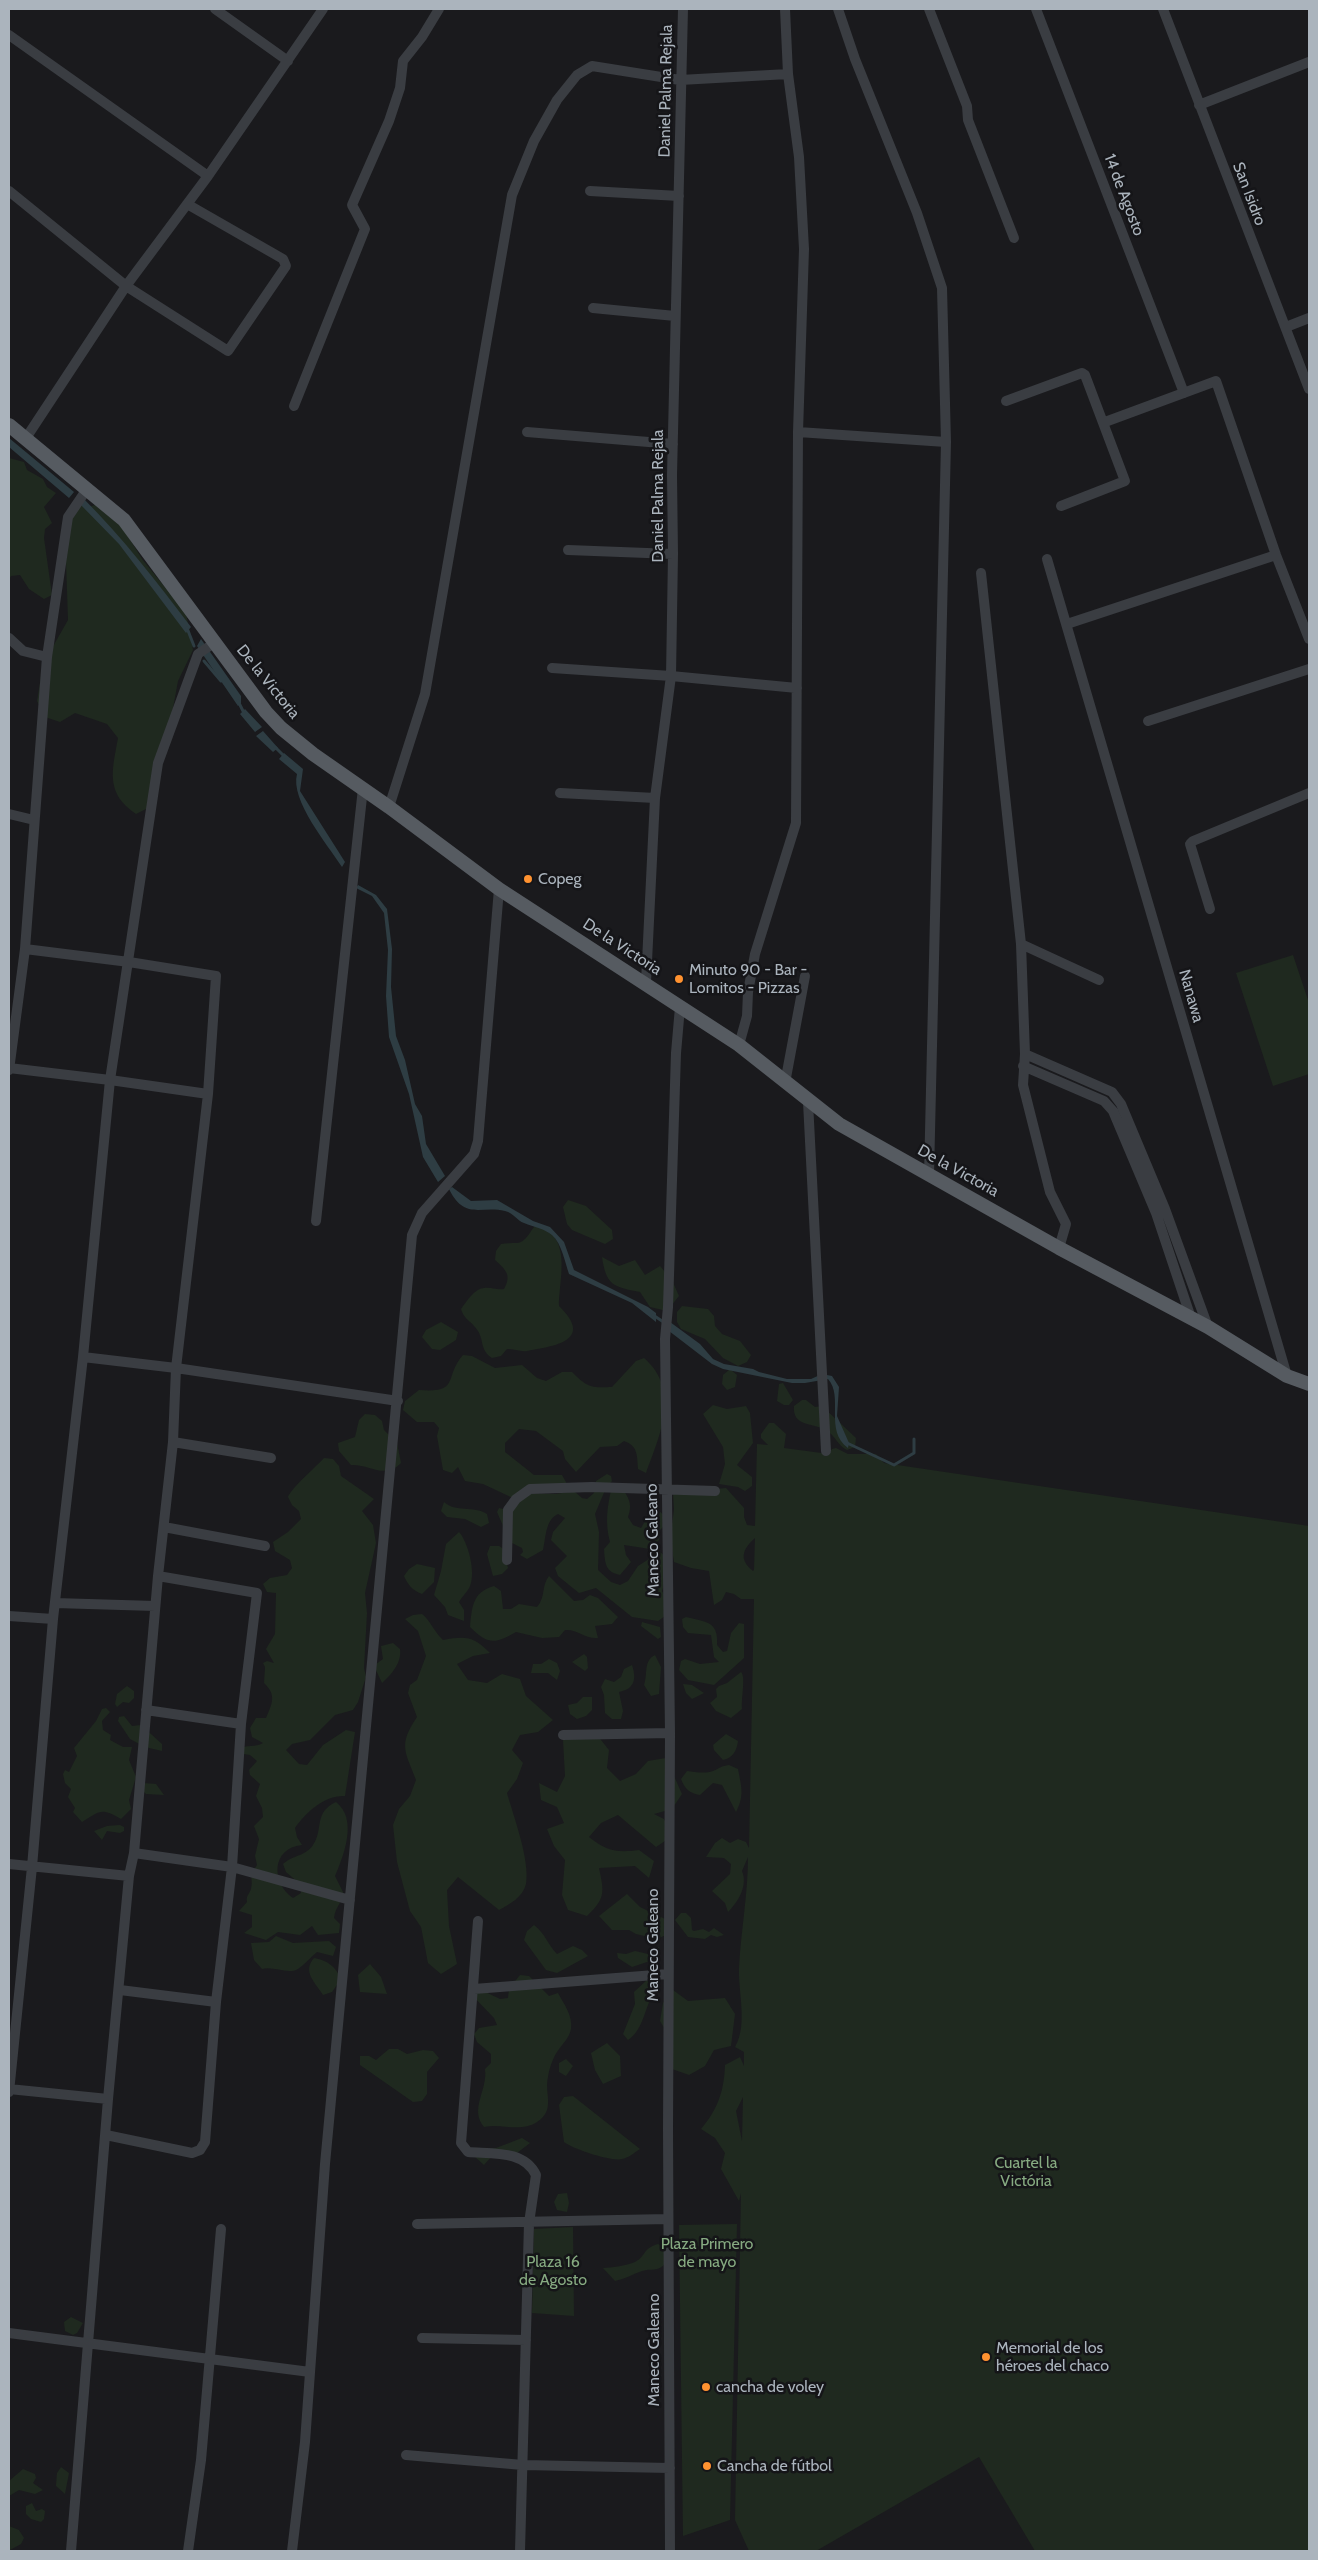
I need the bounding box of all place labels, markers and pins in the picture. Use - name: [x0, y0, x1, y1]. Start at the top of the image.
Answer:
- place label: Copeg: [538, 869, 582, 889]
- marker: Copeg: [522, 873, 534, 885]
- place label: Minuto 90 - Bar - Lomitos - Pizzas: [689, 960, 807, 998]
- marker: Minuto 90 - Bar - Lomitos - Pizzas: [673, 973, 685, 985]
- place label: Memorial de los héroes del chaco: [996, 2338, 1109, 2376]
- marker: Memorial de los héroes del chaco: [980, 2351, 992, 2363]
- place label: cancha de voley: [716, 2377, 824, 2397]
- marker: cancha de voley: [700, 2381, 712, 2393]
- place label: Cancha de fútbol: [717, 2456, 832, 2476]
- marker: Cancha de fútbol: [701, 2460, 713, 2472]

